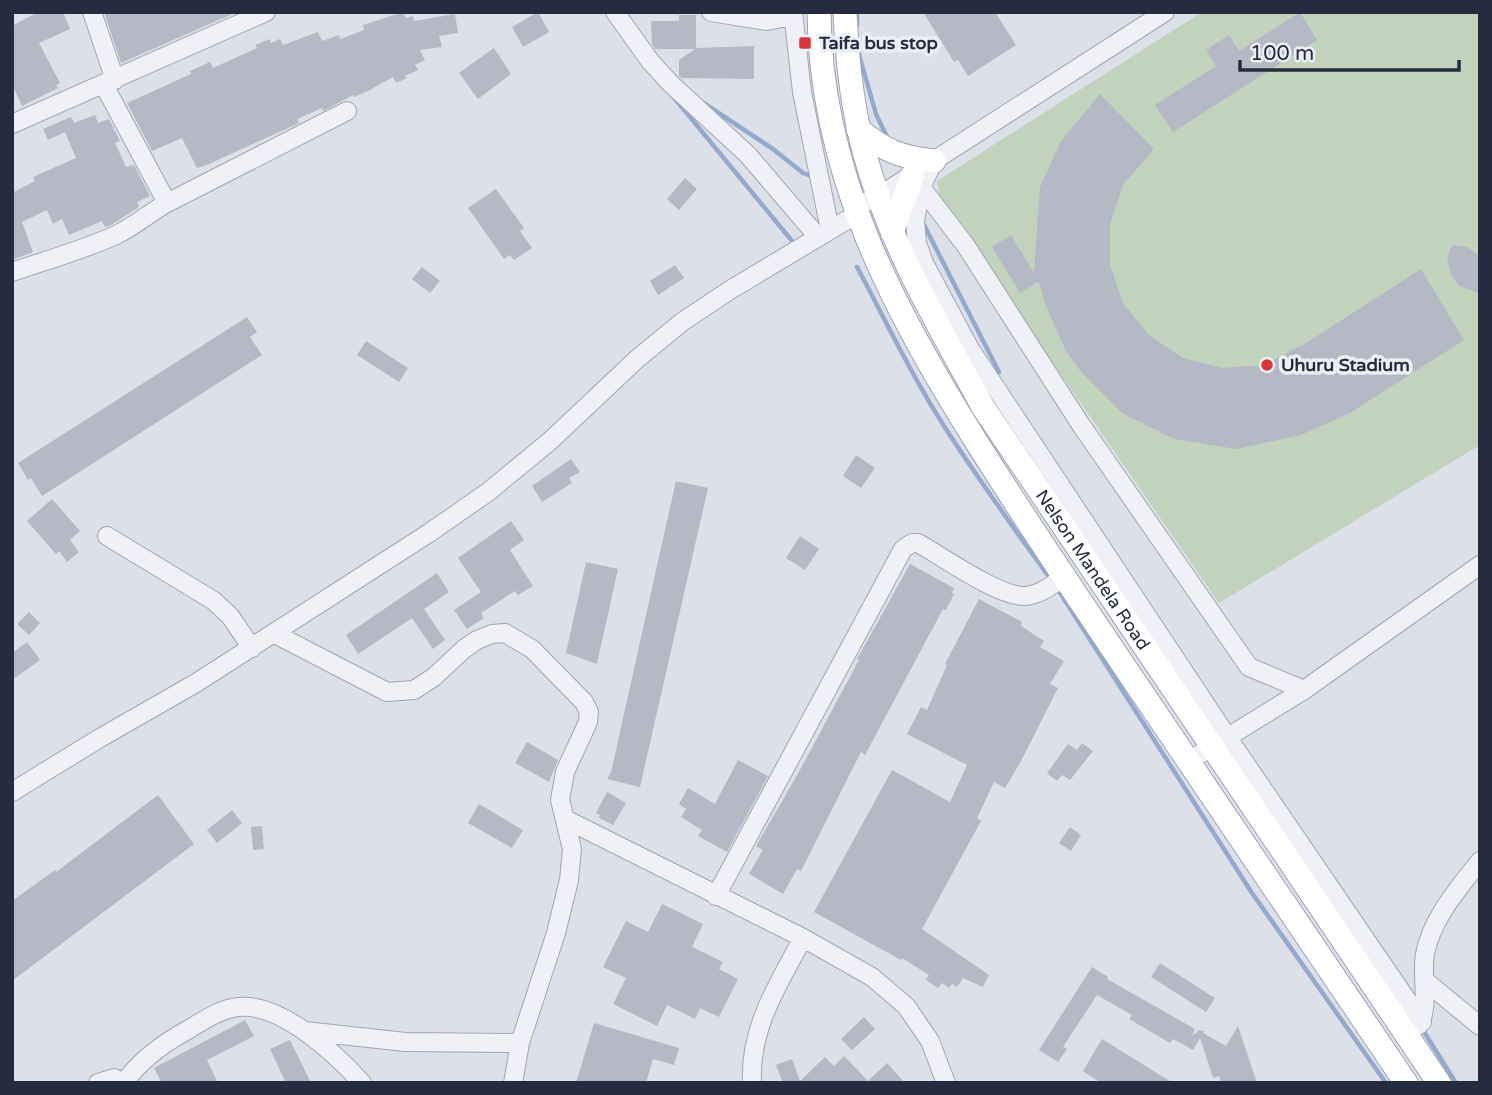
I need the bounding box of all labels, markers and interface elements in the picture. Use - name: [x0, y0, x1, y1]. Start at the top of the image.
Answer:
- scale bar: [1240, 28, 1459, 72]
- place label: Taifa bus stop: [818, 32, 938, 54]
- marker: Taifa bus stop: [797, 35, 813, 51]
- text: 100 m: [1250, 41, 1314, 66]
- place label: Uhuru Stadium: [1281, 354, 1410, 376]
- marker: Uhuru Stadium: [1259, 357, 1275, 373]
- street label: Nelson Mandela Road: [1031, 485, 1155, 654]

